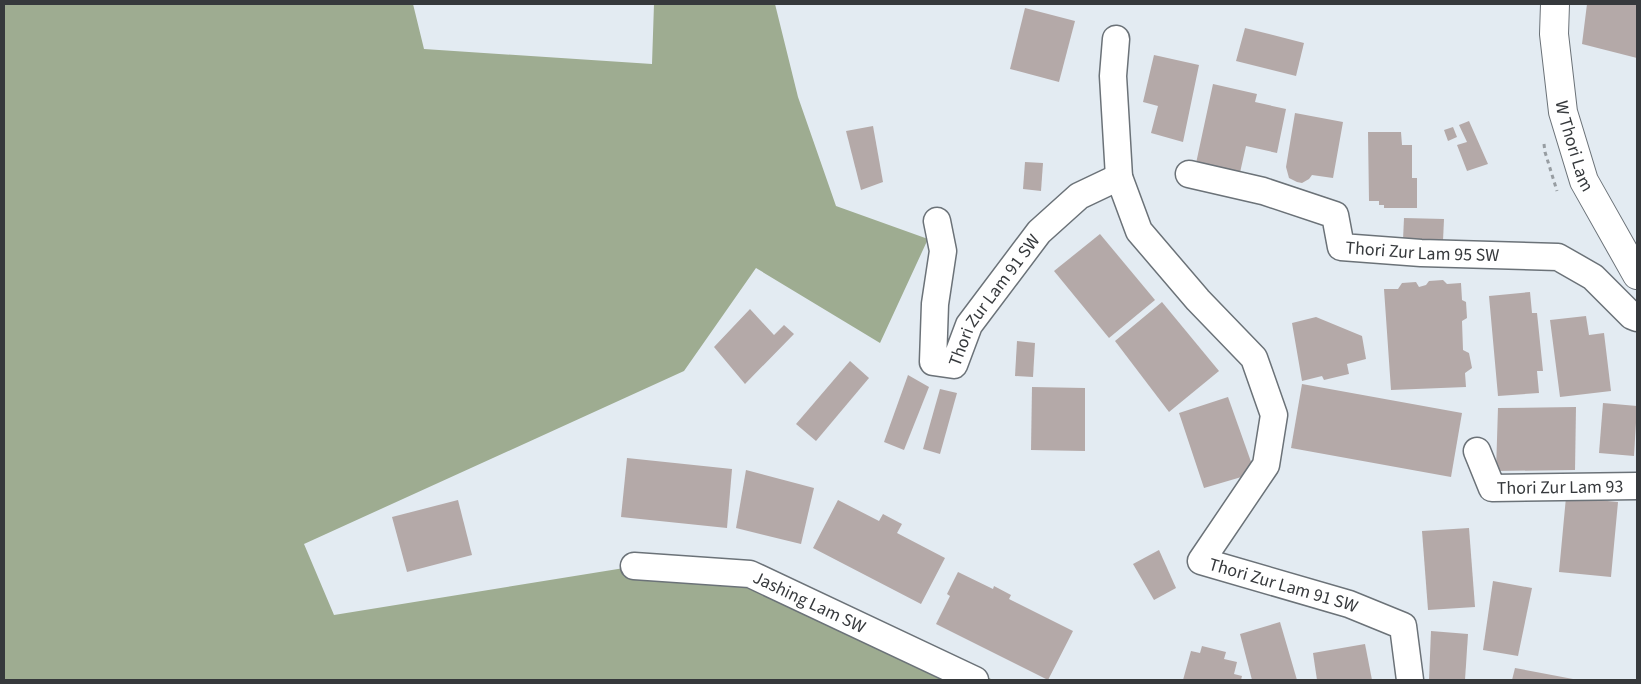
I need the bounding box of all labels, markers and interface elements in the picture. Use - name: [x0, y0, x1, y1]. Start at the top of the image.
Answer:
- street label: W Thori Lam: [1549, 99, 1600, 196]
- street label: Thori Zur Lam 91 SW: [943, 229, 1046, 370]
- street label: Thori Zur Lam 95 SW: [1345, 235, 1500, 268]
- street label: Thori Zur Lam 93: [1497, 474, 1624, 501]
- street label: Thori Zur Lam 91 SW: [1206, 552, 1362, 619]
- street label: Jashing Lam SW: [749, 565, 870, 640]

